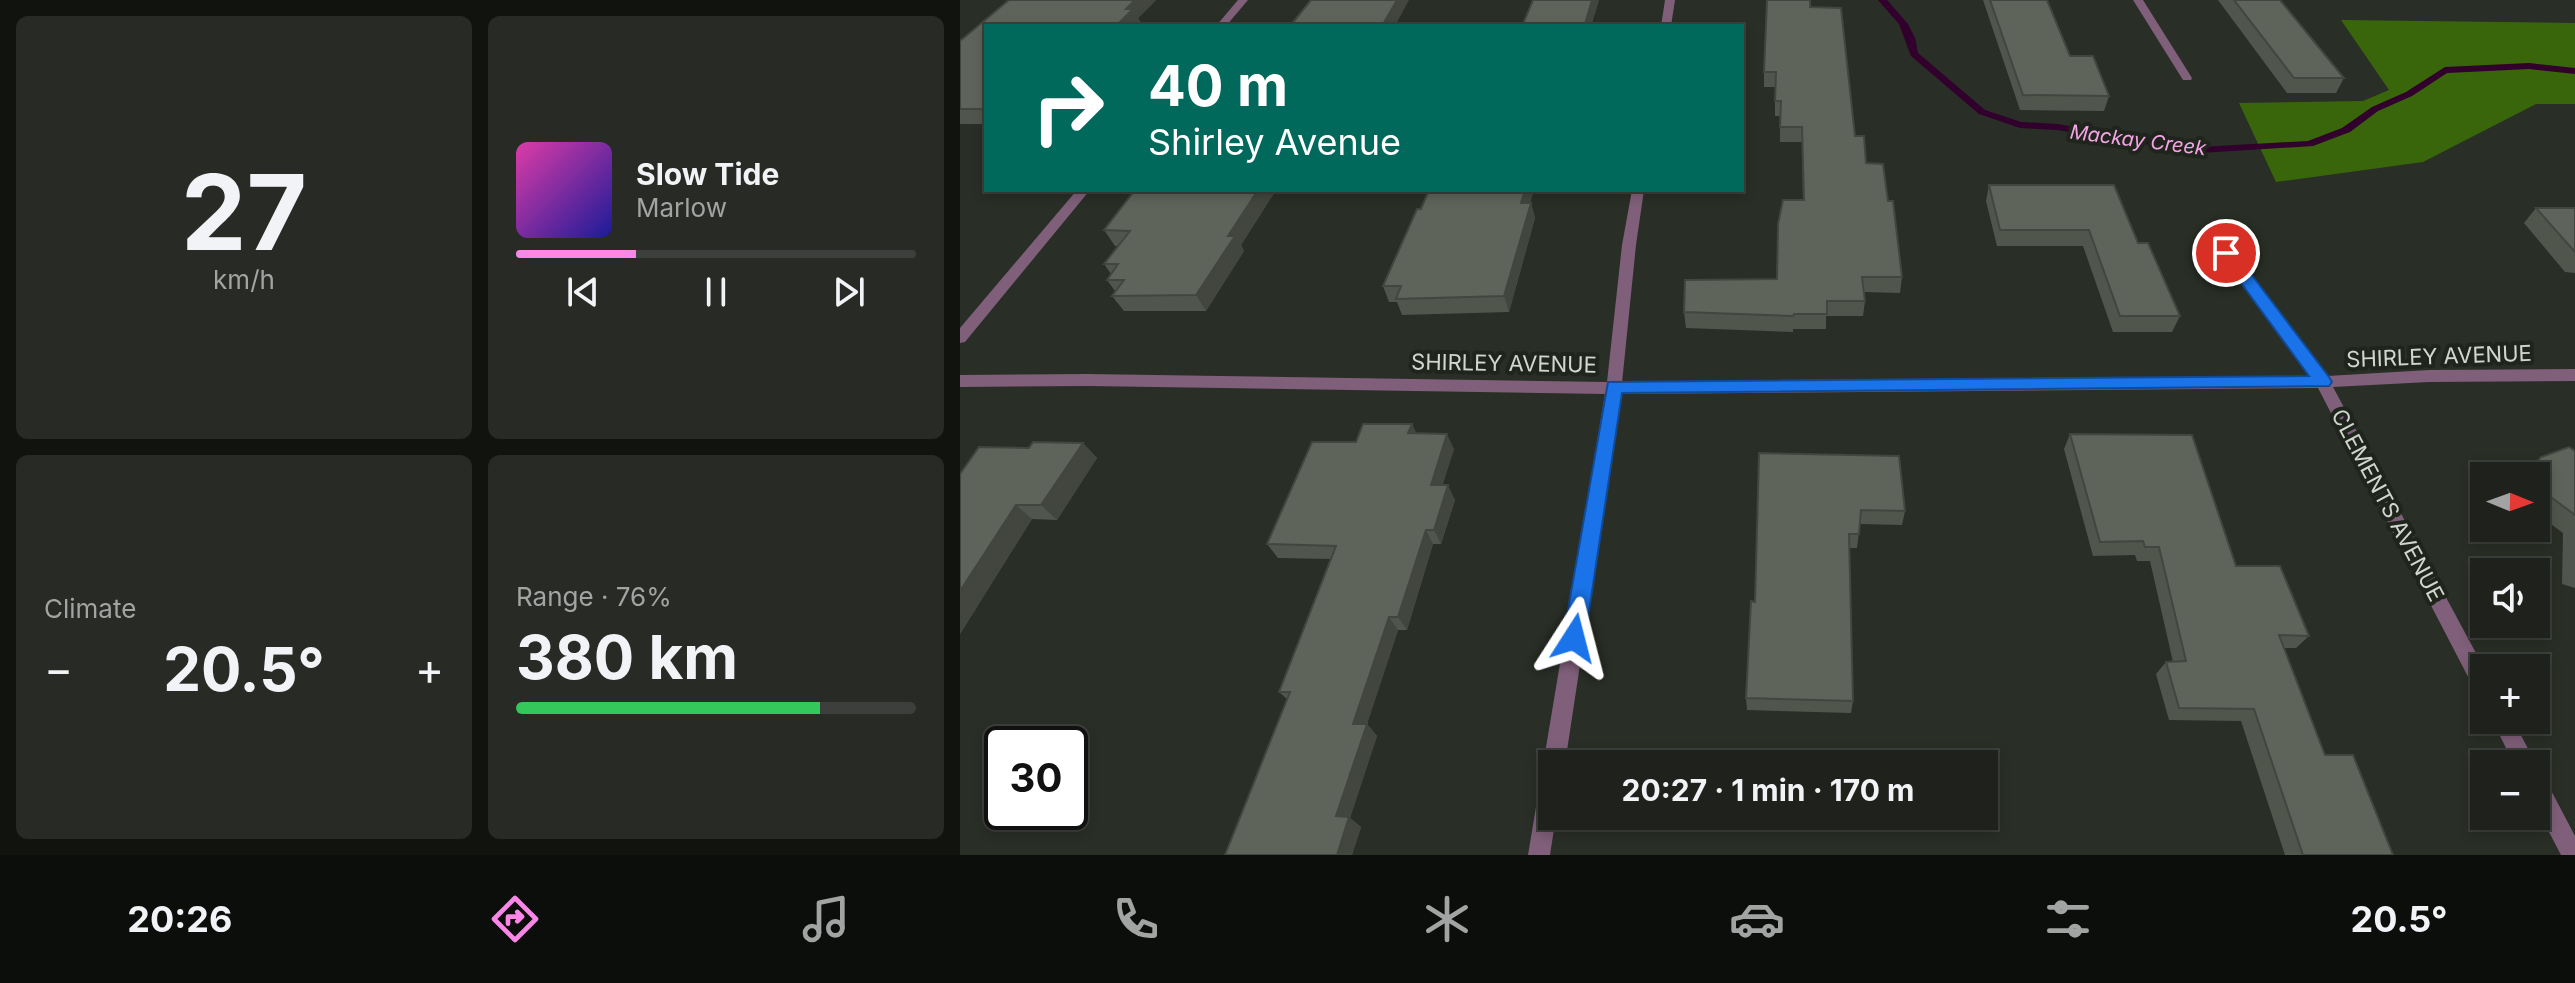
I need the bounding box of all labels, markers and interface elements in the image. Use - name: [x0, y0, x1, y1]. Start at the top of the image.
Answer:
- text: 40 m: [1148, 52, 1288, 120]
- icon: right: [1016, 56, 1120, 160]
- text: Shirley Avenue: [1148, 120, 1401, 164]
- water label: Mackay Creek: [2069, 120, 2208, 160]
- text: 27: [181, 149, 307, 275]
- text: Slow Tide: [636, 156, 779, 192]
- text: Marlow: [636, 192, 727, 223]
- pin: [2192, 219, 2260, 287]
- icon: arrive: [2204, 231, 2248, 275]
- text: km/h: [213, 264, 275, 295]
- icon: previous: [561, 270, 605, 314]
- icon: pause: [694, 270, 738, 314]
- icon: next: [827, 270, 871, 314]
- street label: SHIRLEY AVENUE: [2346, 340, 2532, 372]
- street label: SHIRLEY AVENUE: [1411, 348, 1597, 378]
- street label: CLEMENTS AVENUE: [2326, 404, 2450, 606]
- north arrow: [2470, 462, 2550, 542]
- map controls: [2470, 462, 2550, 830]
- button: sound: [2470, 558, 2550, 638]
- text: Range · 76%: [516, 581, 672, 612]
- text: Climate: [44, 593, 136, 624]
- position arrow: [1532, 596, 1616, 680]
- text: 380 km: [516, 621, 738, 693]
- text: 20.5°: [163, 633, 325, 705]
- text: −: [44, 642, 73, 696]
- text: +: [415, 642, 444, 696]
- button: +: [2470, 654, 2550, 734]
- speed limit sign: 30: [984, 726, 1088, 830]
- button: −: [2470, 750, 2550, 830]
- text: 20:27 · 1 min · 170 m: [1622, 772, 1914, 808]
- icon: directions: [487, 891, 543, 947]
- icon: music: [798, 891, 854, 947]
- icon: phone: [1108, 891, 1164, 947]
- icon: climate: [1419, 891, 1475, 947]
- icon: car: [1729, 891, 1785, 947]
- icon: filters: [2040, 891, 2096, 947]
- text: 20:26: [127, 897, 232, 941]
- text: 20.5°: [2351, 897, 2448, 941]

